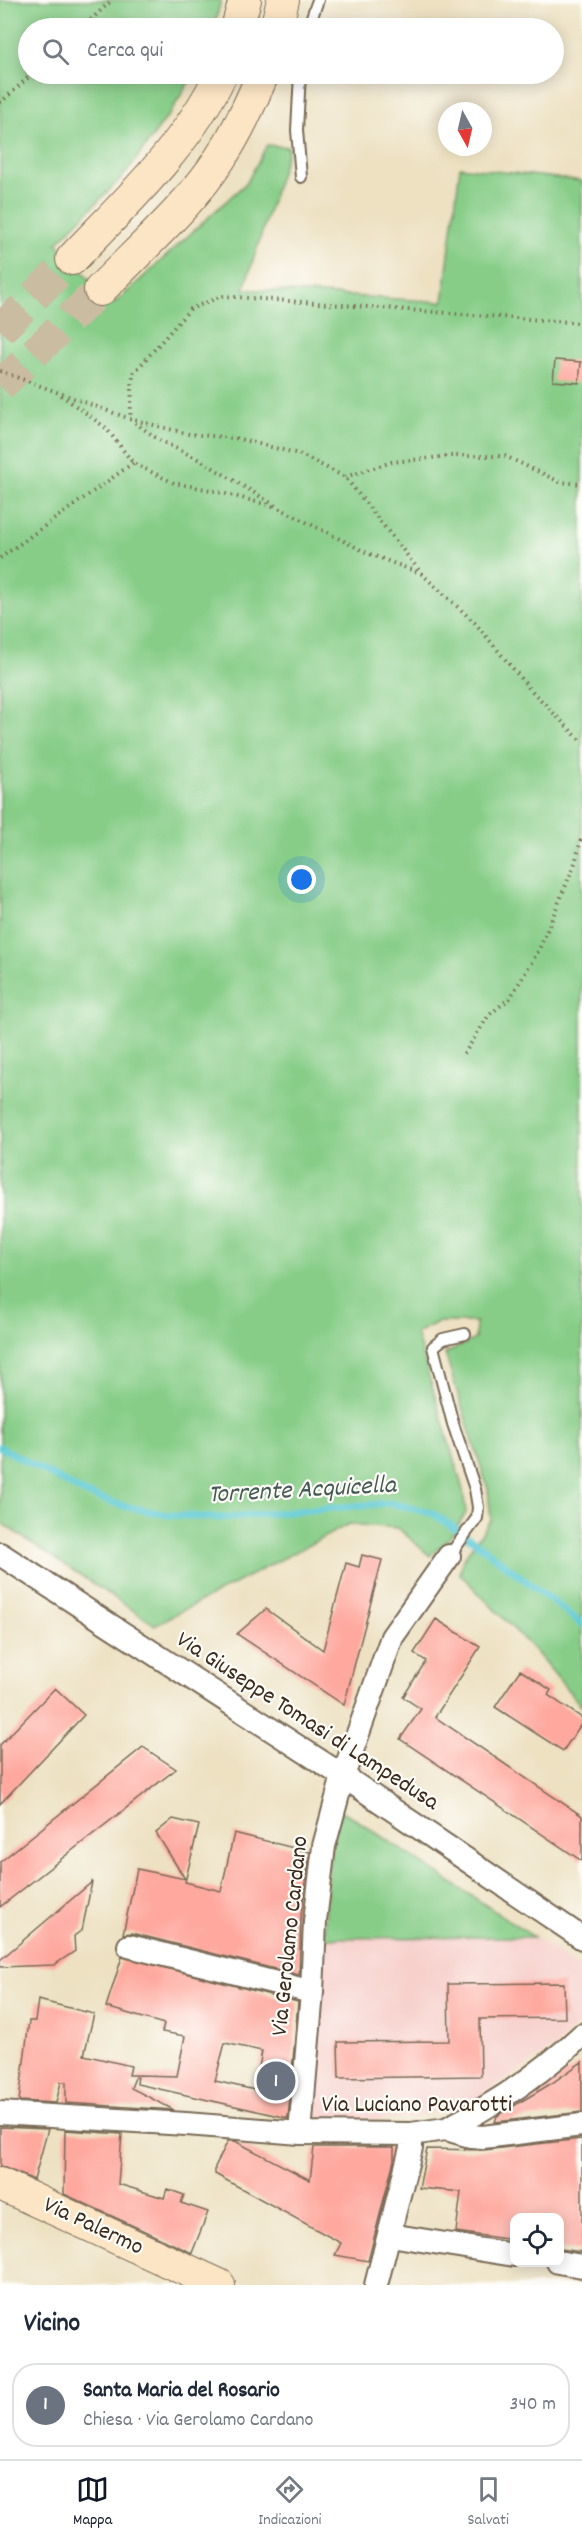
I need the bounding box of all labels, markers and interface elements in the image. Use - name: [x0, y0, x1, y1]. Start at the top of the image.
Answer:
- search box: [18, 18, 564, 84]
- icon: search: [39, 35, 72, 68]
- text: Cerca qui: [87, 36, 163, 67]
- north arrow: [438, 102, 492, 156]
- your location: [287, 865, 316, 894]
- water label: Torrente Acquicella: [207, 1468, 399, 1514]
- street label: Via Giuseppe Tomasi di Lampedusa: [169, 1624, 446, 1820]
- street label: Via Gerolamo Cardano: [264, 1834, 318, 2038]
- pin: 1: [256, 2058, 296, 2104]
- street label: Via Luciano Pavarotti: [322, 2089, 512, 2123]
- street label: Via Palermo: [37, 2189, 149, 2265]
- map controls: [510, 2213, 564, 2267]
- button: locate: [510, 2213, 564, 2267]
- text: Vicino: [24, 2306, 80, 2343]
- text: Santa Maria del Rosario: [83, 2376, 280, 2407]
- text: 1: [43, 2391, 48, 2419]
- text: 340 m: [510, 2391, 556, 2419]
- text: Chiesa · Via Gerolamo Cardano: [83, 2407, 313, 2435]
- tab: Mappa: [73, 2473, 112, 2532]
- tab: Indicazioni: [258, 2473, 321, 2532]
- tab: Salvati: [468, 2473, 509, 2532]

